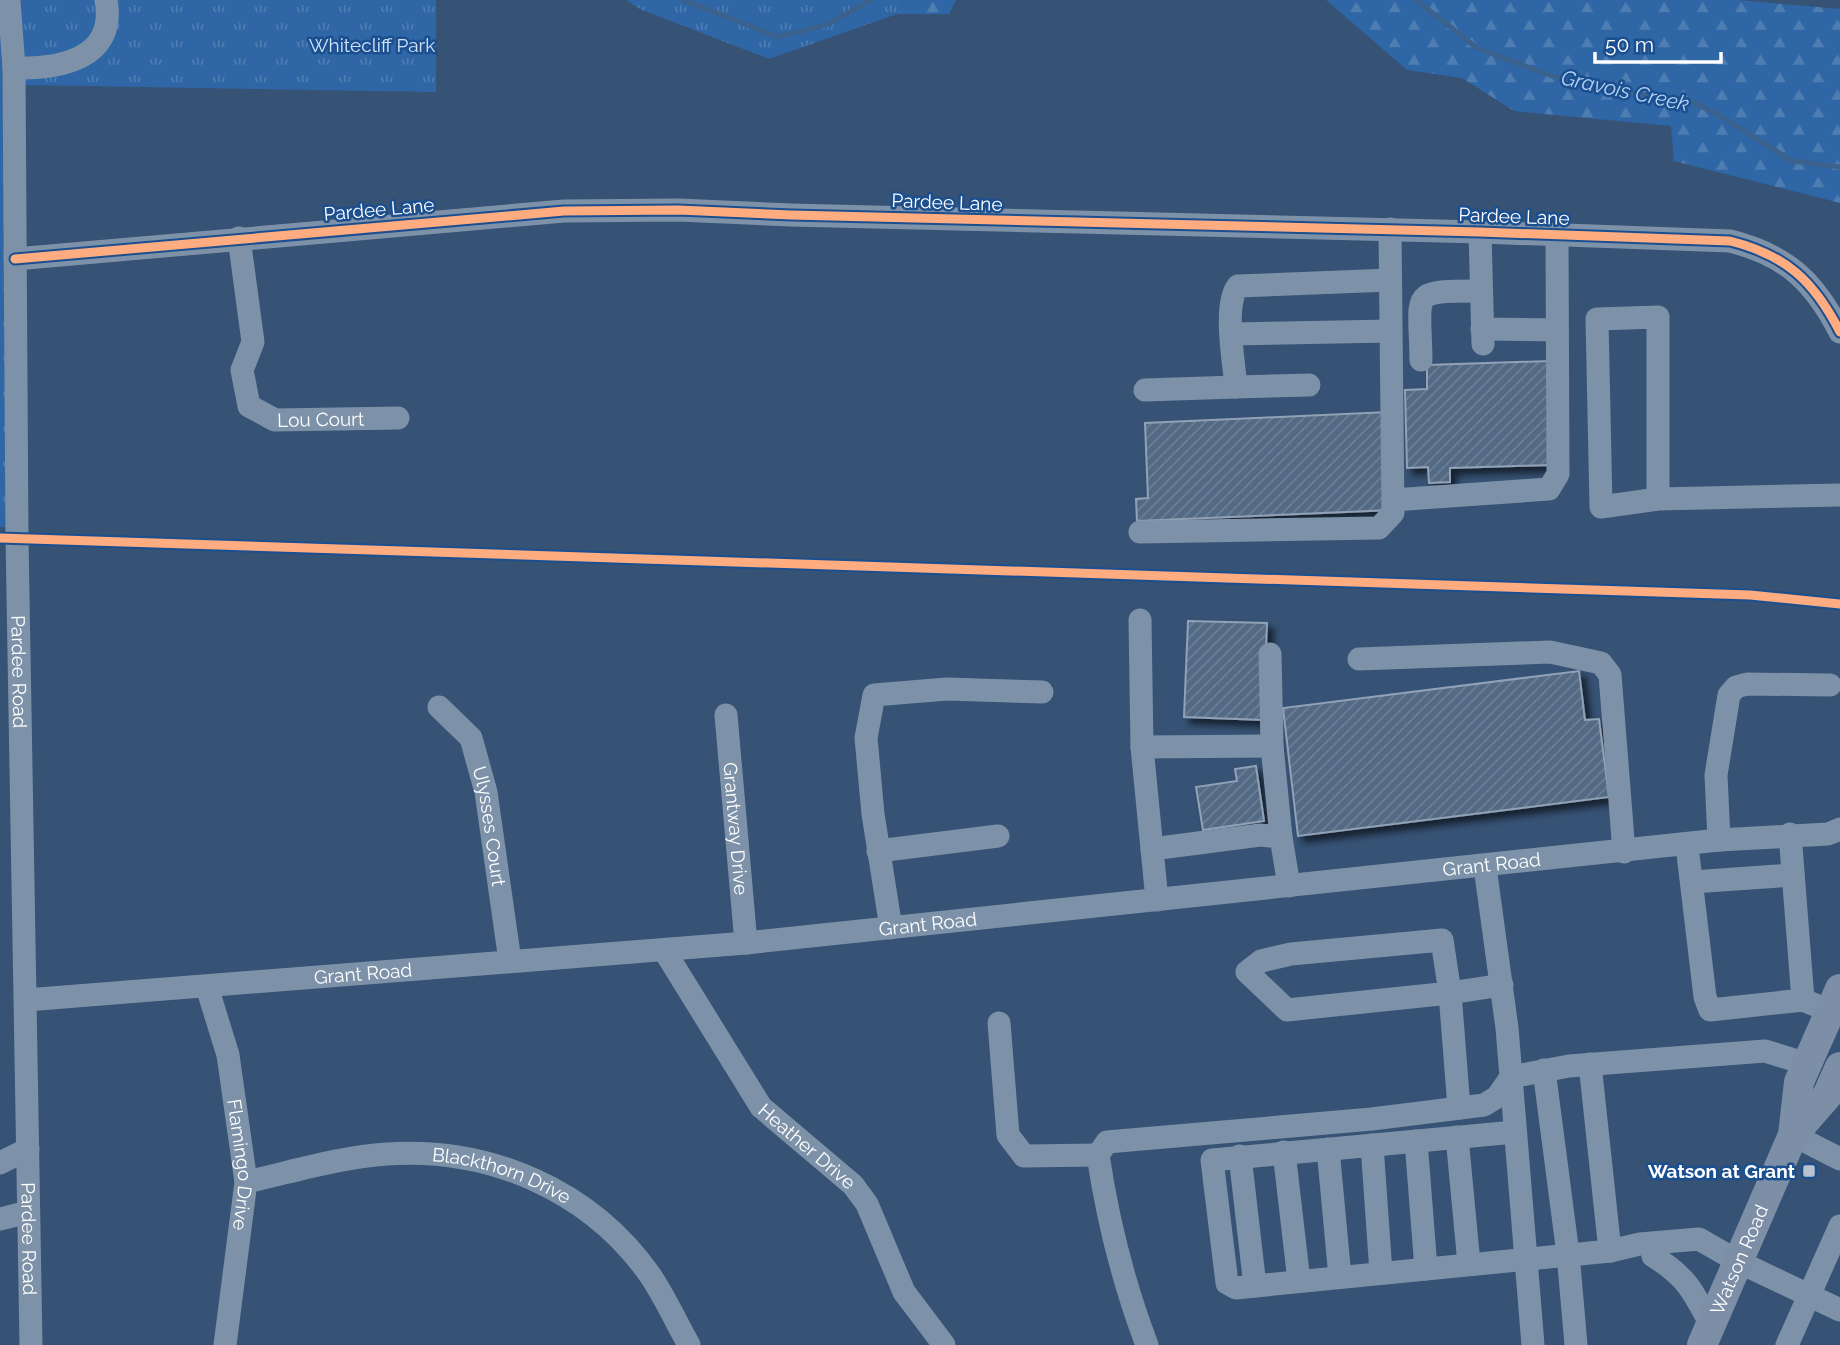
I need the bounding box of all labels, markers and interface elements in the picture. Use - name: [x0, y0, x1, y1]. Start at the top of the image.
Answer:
- scale bar: [1595, 21, 1721, 65]
- text: 50 m: [1605, 32, 1654, 57]
- park label: Whitecliff Park: [309, 34, 435, 56]
- water label: Gravois Creek: [1559, 65, 1691, 116]
- street label: Pardee Lane: [891, 189, 1003, 215]
- street label: Pardee Lane: [323, 193, 435, 225]
- street label: Pardee Lane: [1458, 203, 1570, 229]
- street label: Lou Court: [277, 408, 365, 431]
- street label: Pardee Road: [7, 615, 31, 729]
- street label: Grantway Drive: [719, 761, 753, 896]
- street label: Ulysses Court: [468, 764, 510, 888]
- street label: Grant Road: [1441, 848, 1542, 880]
- street label: Grant Road: [878, 908, 978, 940]
- street label: Grant Road: [313, 958, 413, 988]
- street label: Flamingo Drive: [223, 1097, 257, 1232]
- street label: Heather Drive: [754, 1099, 860, 1193]
- street label: Blackthorn Drive: [431, 1143, 575, 1208]
- place label: Watson at Grant: [1648, 1160, 1796, 1182]
- marker: Watson at Grant: [1801, 1163, 1817, 1179]
- street label: Pardee Road: [17, 1182, 41, 1295]
- street label: Watson Road: [1706, 1201, 1772, 1318]

